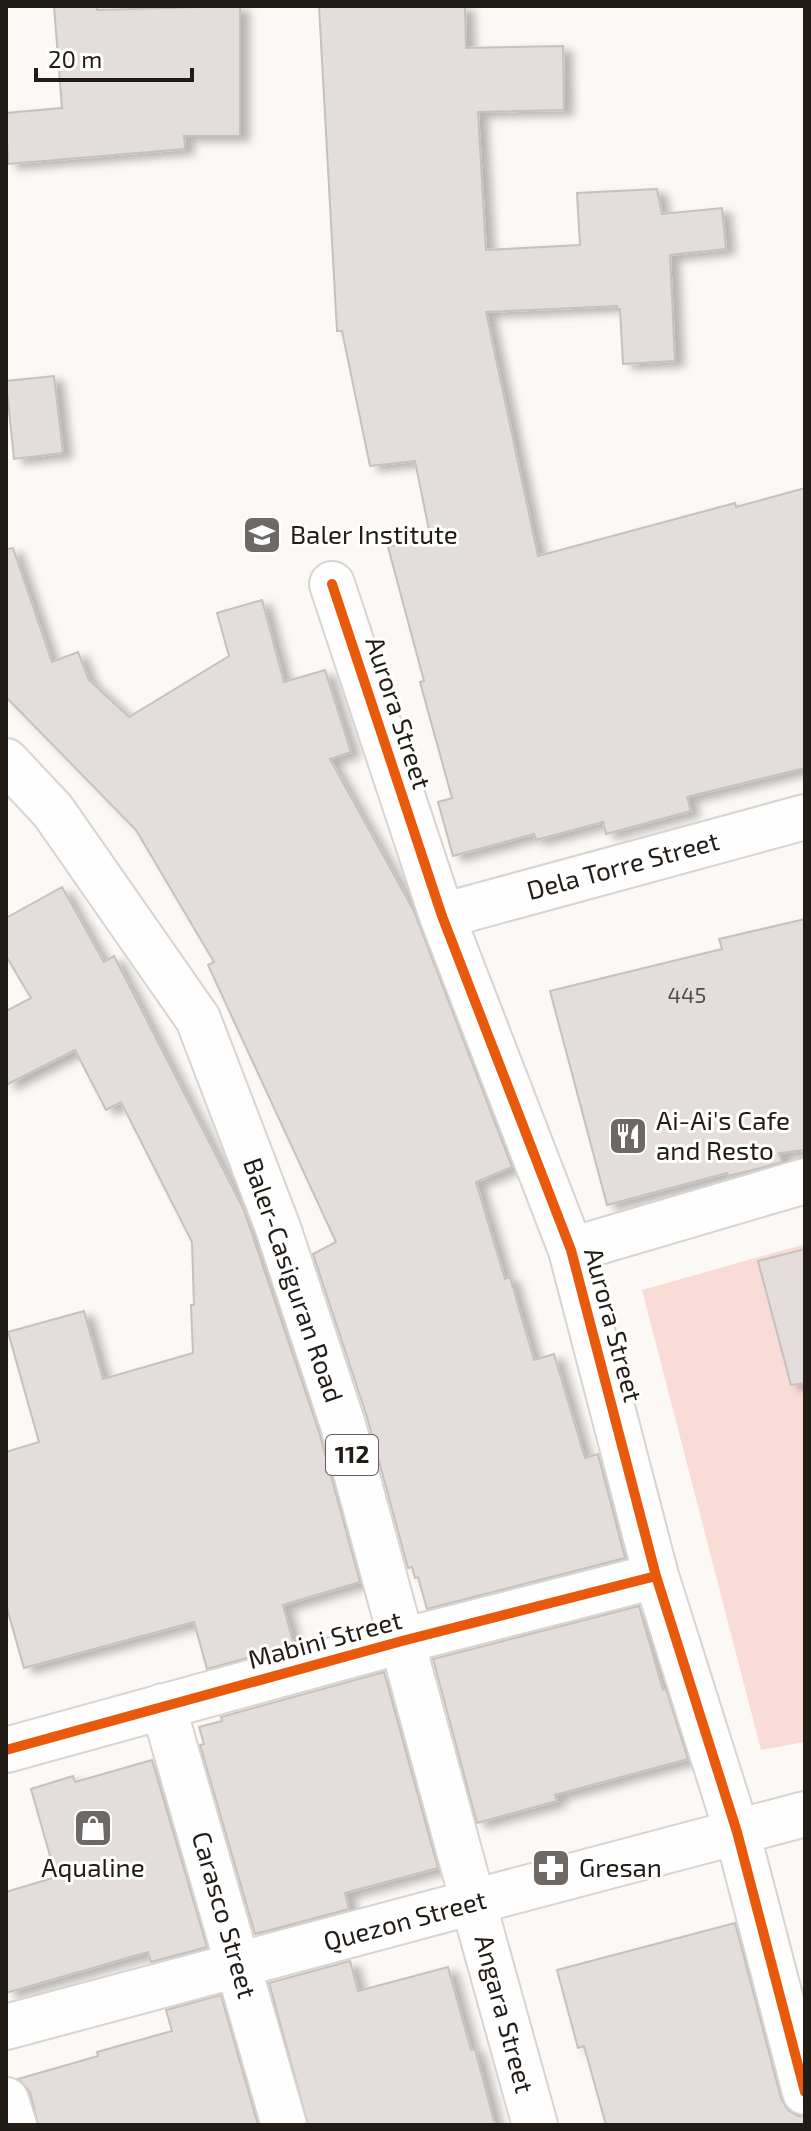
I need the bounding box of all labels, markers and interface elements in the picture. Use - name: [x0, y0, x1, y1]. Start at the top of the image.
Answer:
- scale bar: [36, 32, 192, 82]
- text: 20 m: [48, 44, 102, 73]
- school or university icon: Baler Institute: [241, 514, 283, 556]
- place label: Baler Institute: [290, 518, 458, 549]
- street label: Aurora Street: [360, 632, 439, 793]
- street label: Dela Torre Street: [523, 824, 722, 905]
- house number: 445: [668, 981, 706, 1007]
- place label: Ai-Ai's Cafe and Resto: [656, 1104, 790, 1165]
- restaurant icon: Ai-Ai's Cafe and Resto: [607, 1115, 649, 1157]
- street label: Baler-Casiguran Road: [238, 1153, 351, 1406]
- street label: Aurora Street: [579, 1244, 650, 1405]
- road number: 112: [326, 1435, 378, 1475]
- street label: Mabini Street: [244, 1603, 405, 1674]
- shop icon: Aqualine: [72, 1807, 114, 1849]
- street label: Carasco Street: [187, 1827, 264, 2002]
- pharmacy icon: Gresan: [530, 1847, 572, 1889]
- place label: Aqualine: [41, 1851, 145, 1882]
- place label: Gresan: [579, 1851, 662, 1882]
- street label: Quezon Street: [320, 1883, 490, 1956]
- street label: Angara Street: [469, 1931, 541, 2096]

